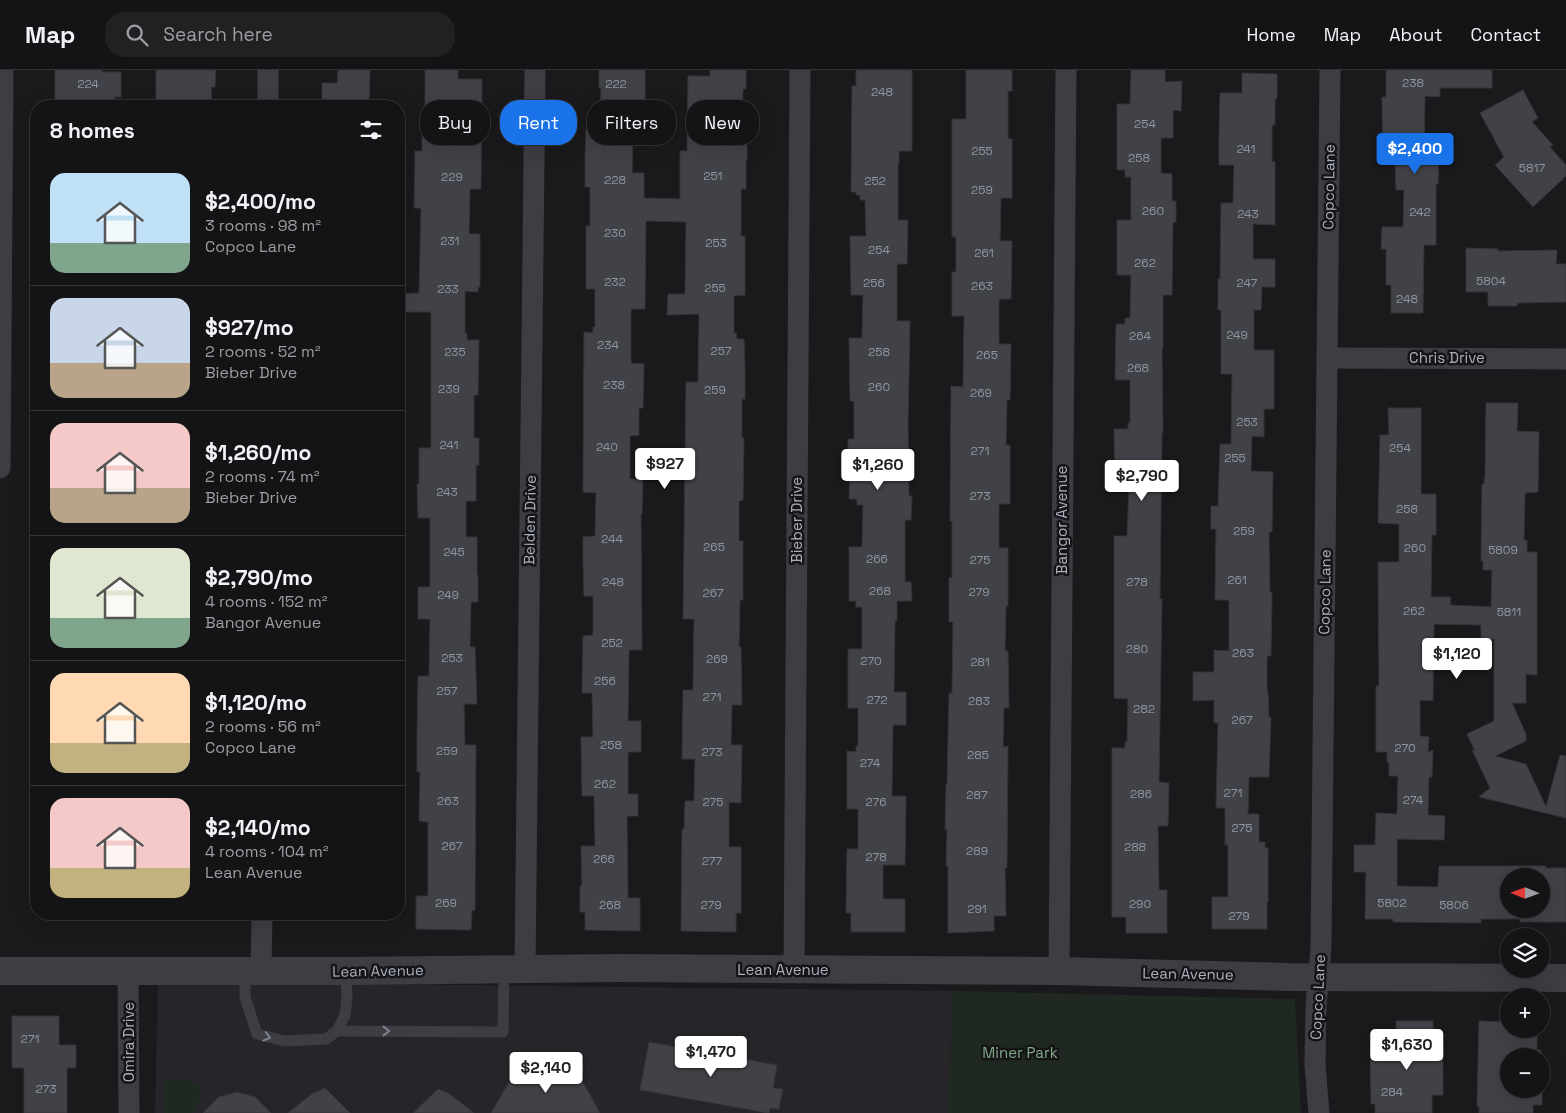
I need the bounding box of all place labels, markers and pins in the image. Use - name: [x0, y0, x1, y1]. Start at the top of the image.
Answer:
- pin: $2,400: [1374, 132, 1456, 175]
- pin: $927: [635, 448, 695, 490]
- pin: $1,260: [837, 448, 919, 491]
- pin: $2,790: [1101, 460, 1183, 502]
- pin: $1,120: [1416, 638, 1498, 680]
- pin: $1,630: [1366, 1028, 1448, 1071]
- pin: $1,470: [670, 1036, 752, 1078]
- pin: $2,140: [505, 1052, 587, 1094]

